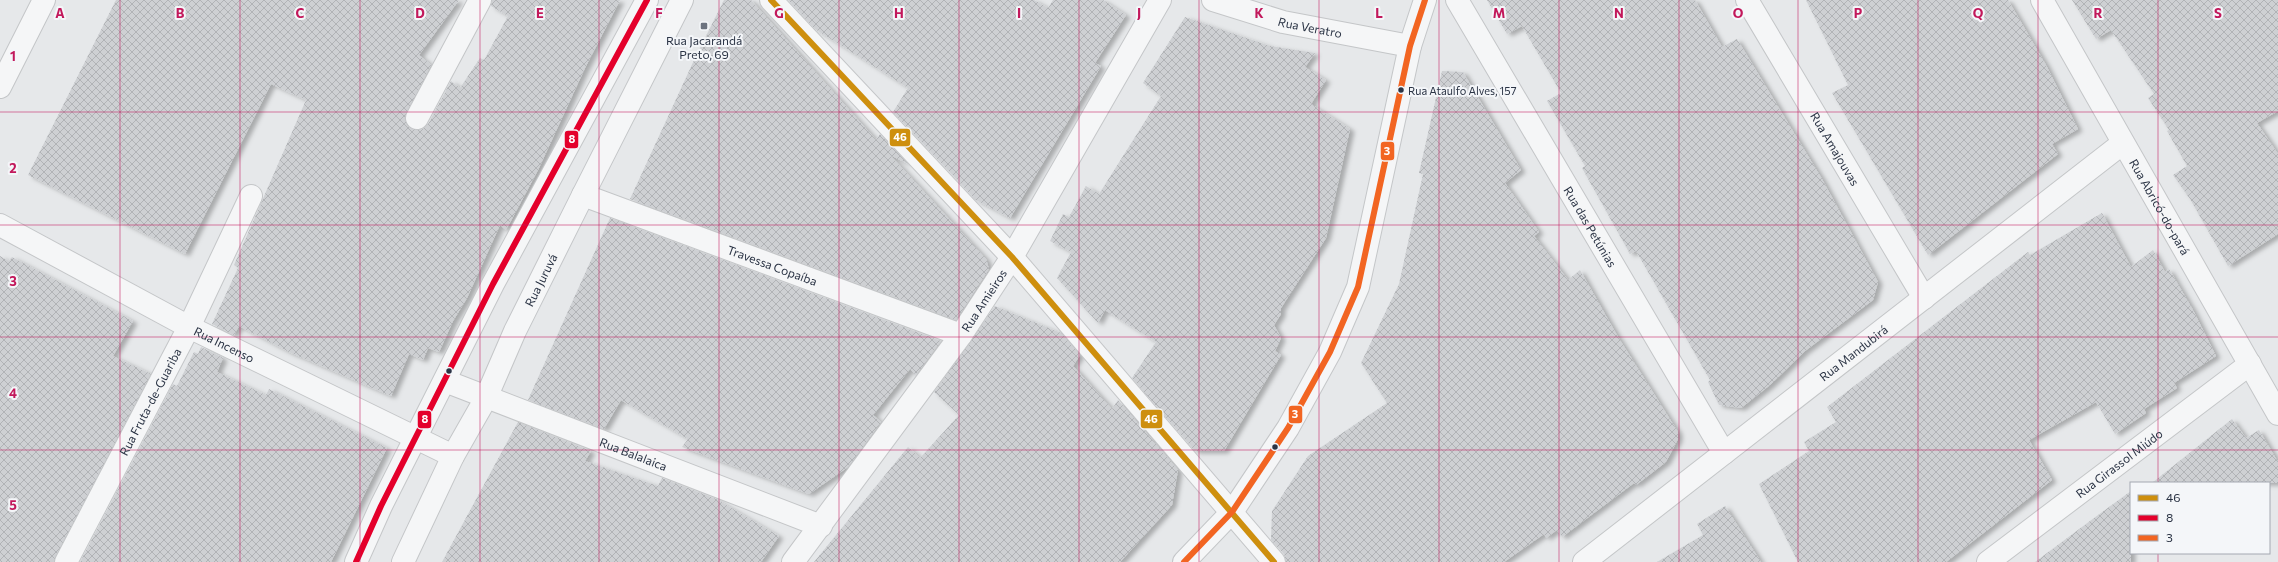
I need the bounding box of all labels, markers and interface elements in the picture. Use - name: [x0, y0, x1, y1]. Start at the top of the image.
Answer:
- text: A: [55, 5, 65, 21]
- text: B: [176, 5, 185, 21]
- text: C: [296, 5, 305, 21]
- text: D: [415, 5, 425, 21]
- text: E: [536, 5, 544, 21]
- text: F: [655, 5, 663, 21]
- text: G: [774, 5, 784, 21]
- text: H: [894, 5, 904, 21]
- text: I: [1017, 5, 1021, 21]
- text: J: [1137, 5, 1141, 21]
- text: K: [1254, 5, 1264, 21]
- text: L: [1375, 5, 1383, 21]
- text: M: [1493, 5, 1505, 21]
- text: N: [1614, 5, 1624, 21]
- text: O: [1733, 5, 1744, 21]
- text: P: [1854, 5, 1863, 21]
- text: Q: [1973, 5, 1984, 21]
- text: R: [2094, 5, 2103, 21]
- text: S: [2214, 5, 2222, 21]
- street label: Rua Veratro: [1276, 14, 1343, 40]
- marker: Rua Jacarandá Preto, 69: [699, 21, 709, 31]
- place label: Rua Jacarandá Preto, 69: [666, 33, 742, 61]
- text: 1: [10, 48, 16, 64]
- place label: Rua Ataulfo Alves, 157: [1408, 84, 1517, 97]
- marker: Rua Ataulfo Alves, 157: [1396, 85, 1406, 95]
- street label: Rua Amajouvas: [1808, 109, 1863, 188]
- line badge: 46: [889, 128, 911, 147]
- line badge: 8: [564, 130, 579, 149]
- text: 46: [893, 130, 907, 143]
- text: 8: [569, 132, 576, 145]
- line badge: 3: [1380, 141, 1395, 161]
- text: 3: [1384, 144, 1390, 157]
- street label: Rua Abricó-do-pará: [2127, 156, 2193, 257]
- text: 2: [9, 160, 17, 176]
- street label: Rua das Petúnias: [1561, 184, 1620, 269]
- street label: Travessa Copaíba: [726, 242, 819, 288]
- street label: Rua Juruvá: [521, 251, 560, 309]
- street label: Rua Amieiros: [958, 266, 1009, 334]
- text: 3: [9, 273, 17, 289]
- street label: Rua Mandubirá: [1816, 322, 1890, 384]
- street label: Rua Incenso: [192, 324, 257, 365]
- street label: Rua Fruta-de-Guariba: [116, 346, 184, 458]
- unlabelled marker: [444, 366, 454, 376]
- text: 4: [9, 385, 17, 401]
- line badge: 3: [1288, 405, 1303, 424]
- text: 3: [1292, 407, 1298, 420]
- line badge: 46: [1140, 409, 1163, 429]
- line badge: 8: [417, 410, 432, 429]
- text: 8: [422, 412, 429, 425]
- text: 46: [1144, 412, 1158, 425]
- street label: Rua Girassol Miúdo: [2073, 426, 2165, 500]
- street label: Rua Balalaica: [598, 434, 669, 473]
- unlabelled marker: [1270, 442, 1280, 452]
- legend: [2130, 482, 2270, 554]
- text: 46: [2166, 490, 2180, 504]
- text: 5: [9, 497, 17, 513]
- text: 8: [2166, 510, 2173, 524]
- text: 3: [2166, 530, 2173, 544]

